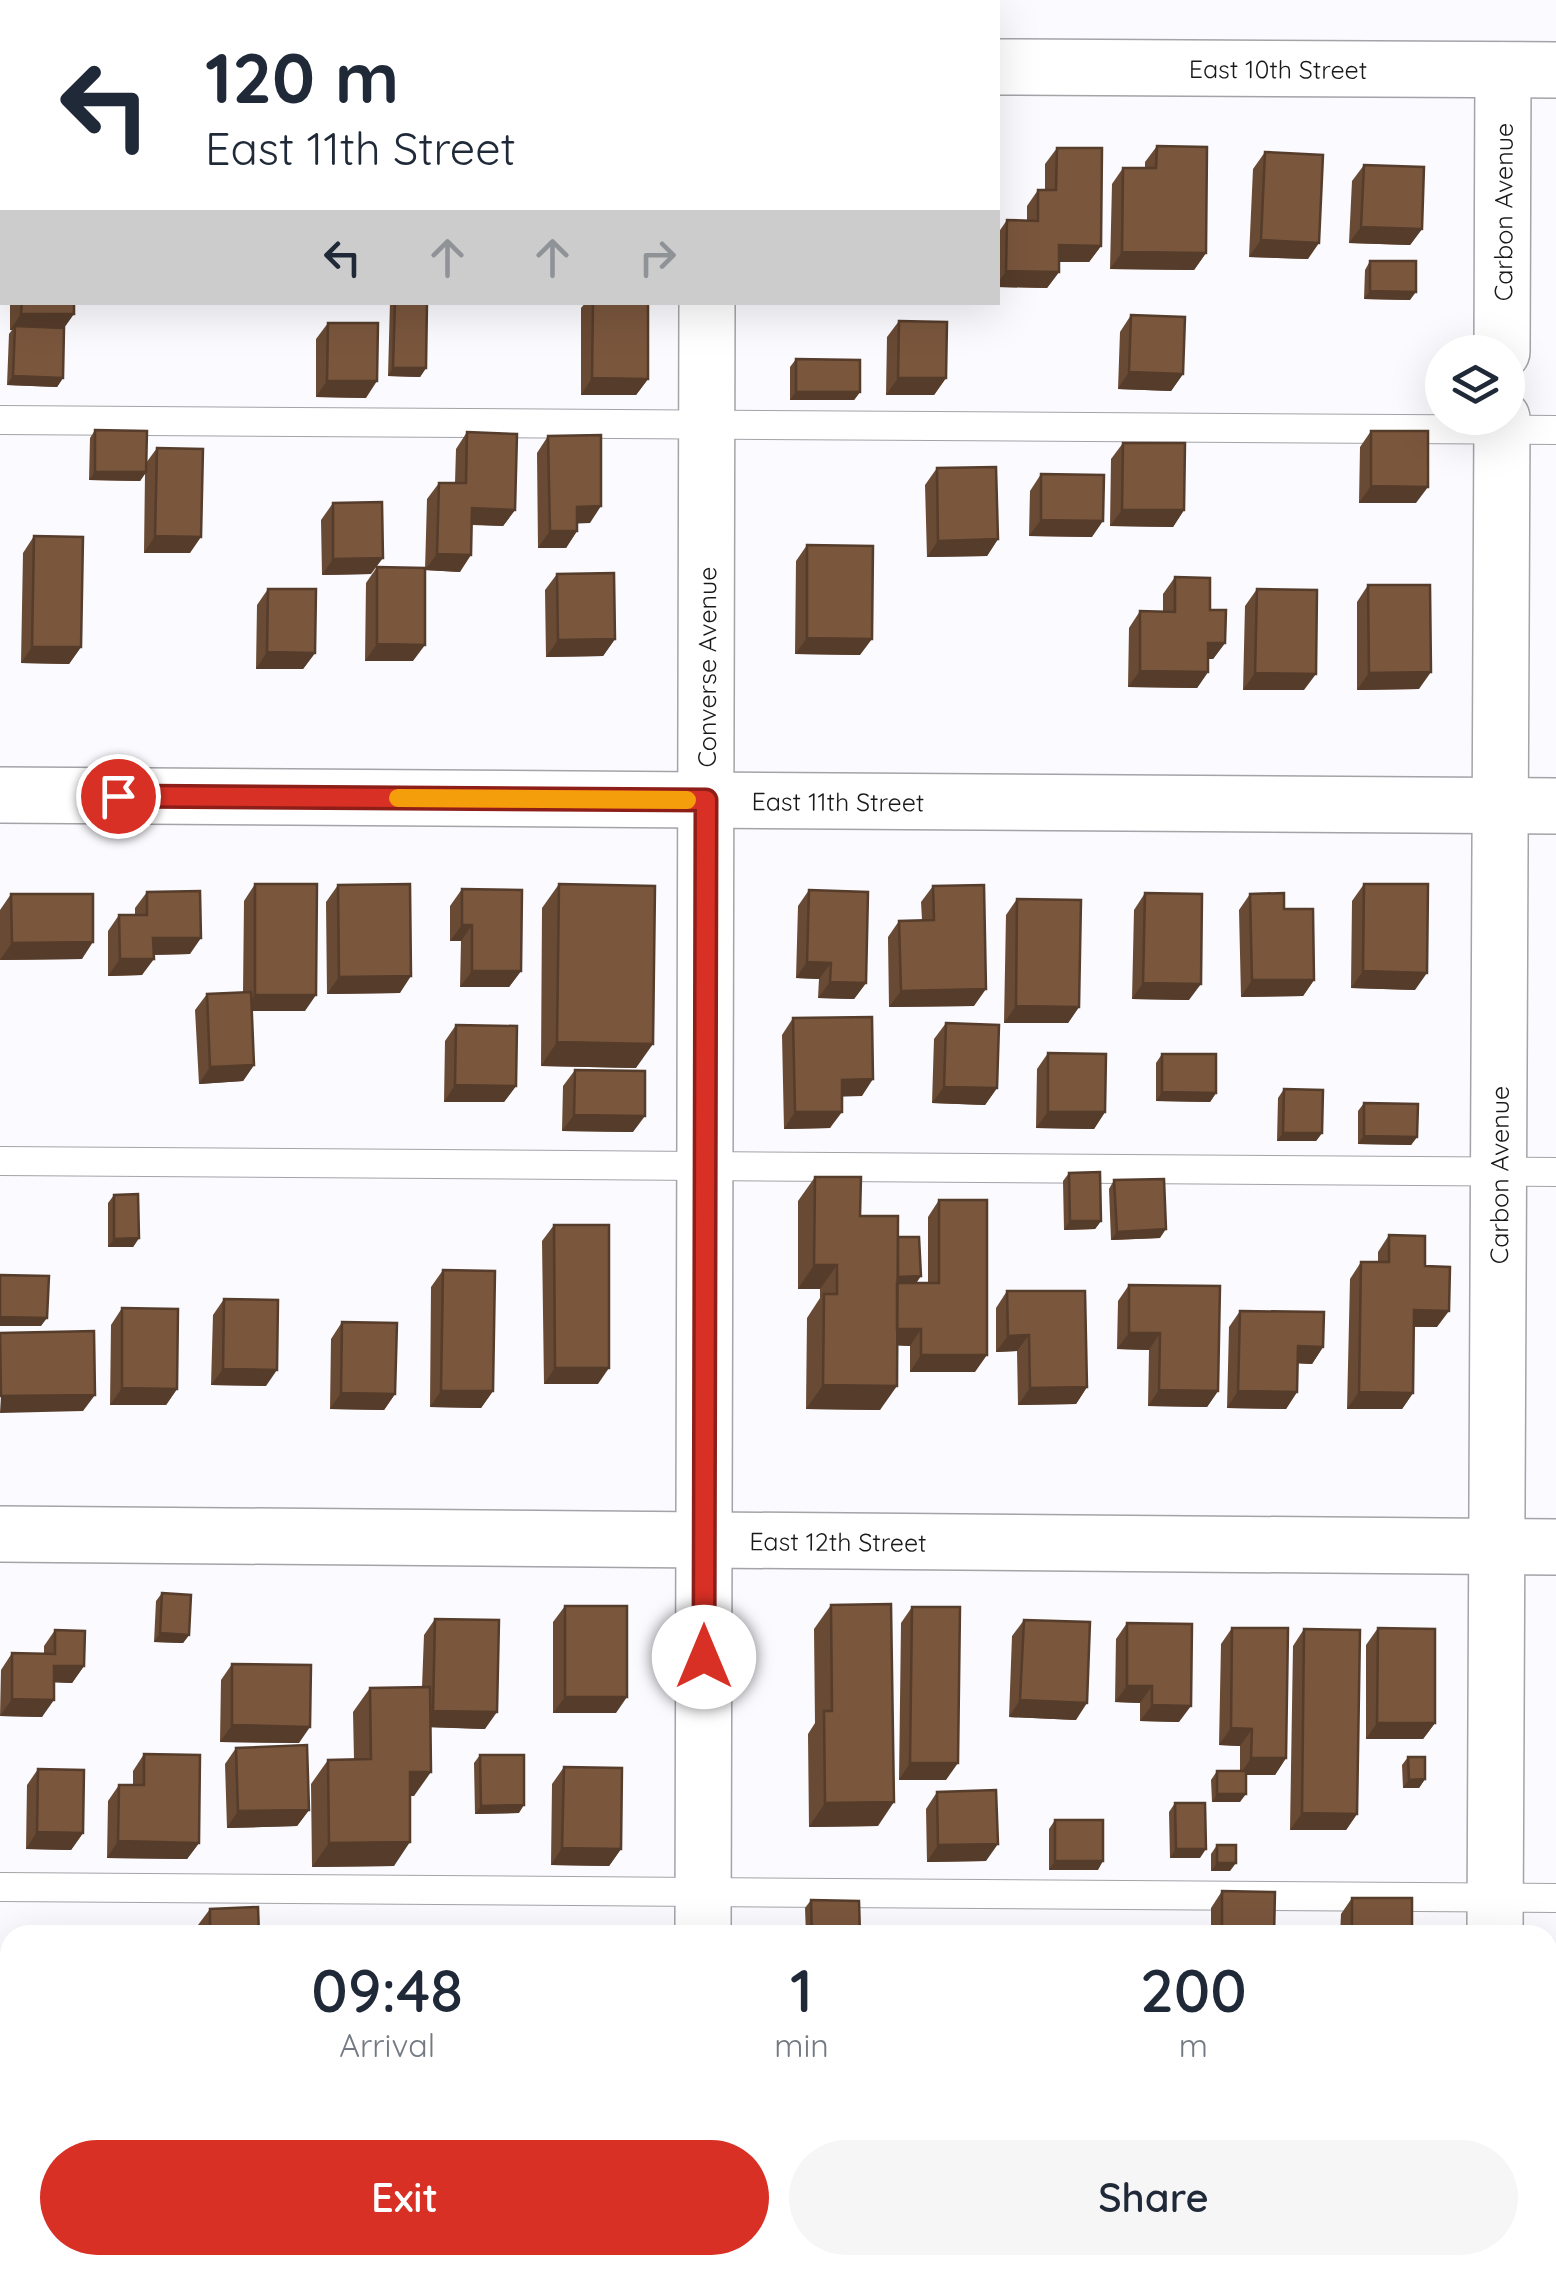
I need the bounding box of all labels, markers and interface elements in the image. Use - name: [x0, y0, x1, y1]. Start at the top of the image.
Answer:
- text: 120 m: [205, 33, 399, 121]
- icon: left: [40, 40, 170, 170]
- street label: East 10th Street: [1189, 53, 1367, 84]
- text: East 11th Street: [205, 120, 516, 176]
- street label: Carbon Avenue: [1487, 123, 1518, 301]
- icon: left: [315, 230, 370, 285]
- icon: ahead: [420, 230, 475, 285]
- icon: ahead: [525, 230, 580, 285]
- icon: right: [630, 230, 685, 285]
- map controls: [1425, 335, 1525, 435]
- button: layers: [1425, 335, 1525, 435]
- street label: Converse Avenue: [690, 567, 722, 768]
- pin: [76, 754, 161, 839]
- icon: arrive: [91, 769, 146, 824]
- street label: East 11th Street: [751, 785, 925, 817]
- street label: Carbon Avenue: [1483, 1086, 1514, 1264]
- street label: East 12th Street: [749, 1525, 927, 1557]
- position arrow: [652, 1605, 756, 1709]
- text: 09:48: [311, 1952, 463, 2027]
- text: 1: [790, 1952, 813, 2027]
- text: 200: [1140, 1952, 1247, 2027]
- text: Arrival: [339, 2025, 435, 2065]
- text: min: [774, 2025, 829, 2065]
- text: m: [1179, 2025, 1208, 2065]
- button: Exit: [40, 2140, 769, 2255]
- button: Share: [789, 2140, 1518, 2255]

